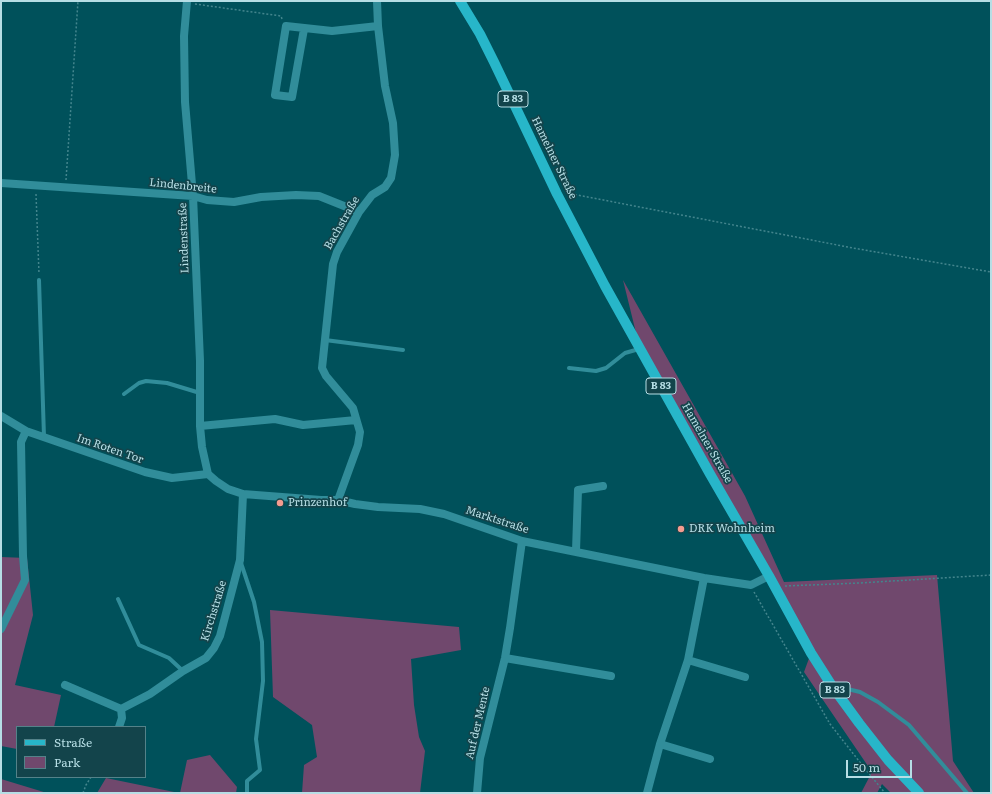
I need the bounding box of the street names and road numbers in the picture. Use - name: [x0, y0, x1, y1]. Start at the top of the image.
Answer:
- road number: B 83: [498, 91, 528, 107]
- street label: Hamelner Straße: [528, 115, 580, 201]
- street label: Lindenbreite: [149, 176, 217, 196]
- street label: Bachstraße: [322, 194, 362, 252]
- street label: Lindenstraße: [176, 202, 192, 274]
- road number: B 83: [646, 378, 676, 394]
- street label: Hamelner Straße: [679, 401, 735, 485]
- street label: Im Roten Tor: [75, 431, 145, 467]
- street label: Marktstraße: [464, 504, 530, 536]
- street label: Kirchstraße: [198, 579, 230, 643]
- road number: B 83: [820, 682, 850, 698]
- street label: Auf der Mente: [463, 685, 493, 761]

